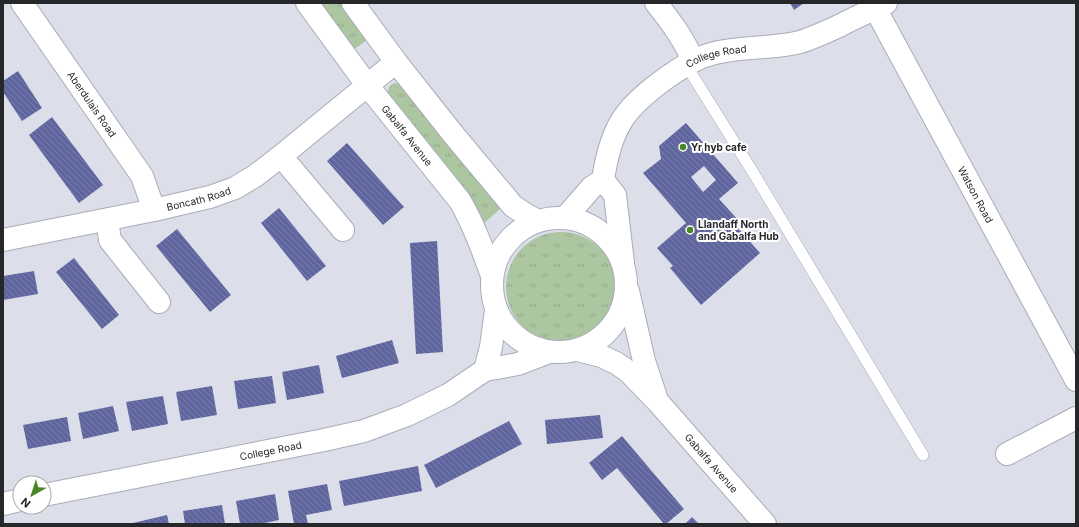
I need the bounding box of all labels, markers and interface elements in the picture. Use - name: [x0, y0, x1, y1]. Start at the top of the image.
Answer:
- street label: College Road: [683, 42, 747, 70]
- street label: Aberdulais Road: [65, 69, 119, 139]
- street label: Gabalfa Avenue: [379, 102, 435, 168]
- place label: Yr hyb cafe: [691, 141, 747, 154]
- marker: Yr hyb cafe: [678, 142, 688, 152]
- street label: Watson Road: [956, 164, 996, 225]
- street label: Boncath Road: [165, 184, 232, 213]
- place label: Llandaff North and Gabalfa Hub: [698, 218, 779, 242]
- marker: Llandaff North and Gabalfa Hub: [685, 225, 695, 235]
- street label: Gabalfa Avenue: [682, 431, 741, 495]
- street label: College Road: [239, 439, 303, 462]
- north arrow: [12, 475, 52, 515]
- text: N: [18, 495, 33, 511]

